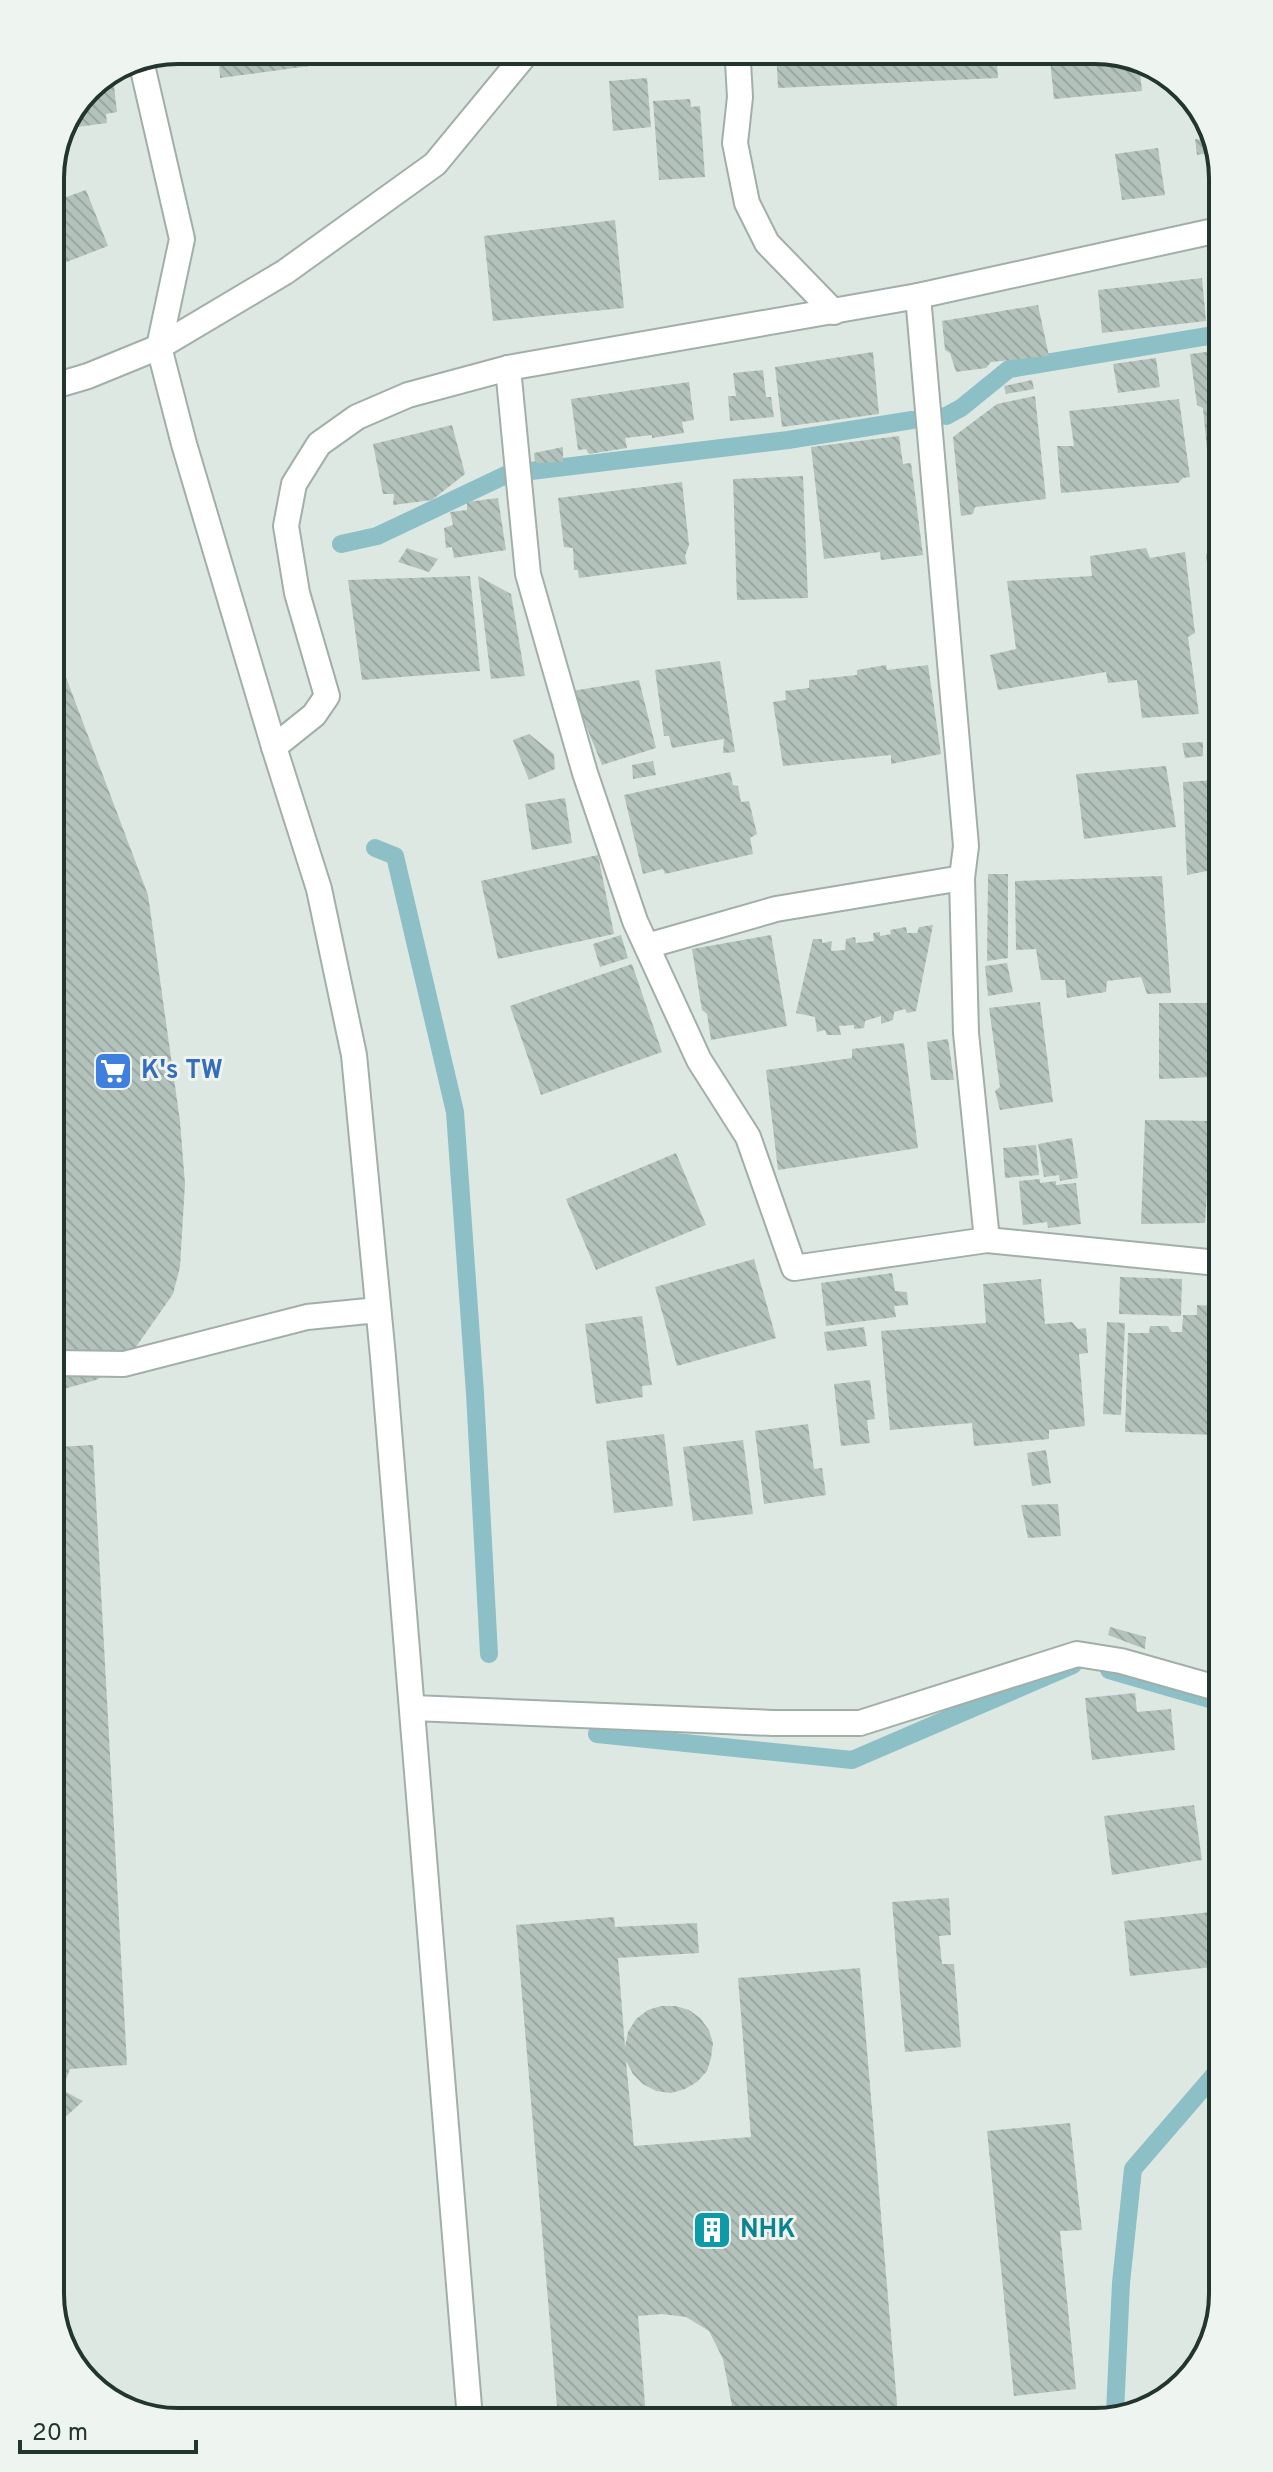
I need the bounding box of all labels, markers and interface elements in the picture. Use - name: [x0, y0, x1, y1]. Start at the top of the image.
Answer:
- supermarket icon: K's TW: [92, 1050, 134, 1092]
- place label: K's TW: [141, 1055, 223, 1088]
- building icon: NHK: [691, 2209, 733, 2251]
- place label: NHK: [740, 2214, 796, 2247]
- scale bar: [20, 2404, 196, 2454]
- text: 20 m: [32, 2419, 88, 2449]

